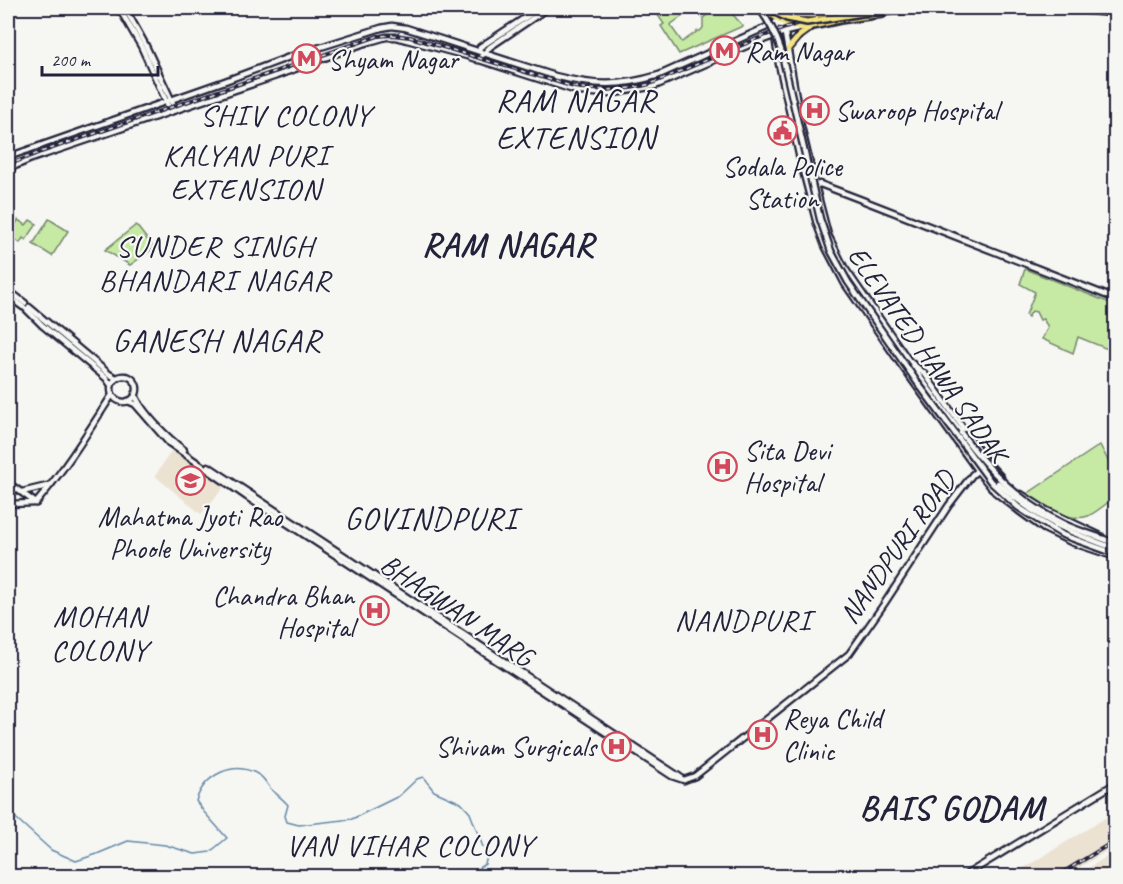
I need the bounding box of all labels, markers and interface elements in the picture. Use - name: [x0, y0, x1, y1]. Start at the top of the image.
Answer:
- place label: Ram Nagar: [745, 34, 855, 69]
- metro station icon: Ram Nagar: [708, 35, 740, 67]
- scale bar: [42, 39, 158, 77]
- place label: Shyam Nagar: [328, 42, 460, 77]
- metro station icon: Shyam Nagar: [291, 43, 323, 75]
- text: 200 m: [51, 49, 92, 71]
- district label: RAM NAGAR EXTENSION: [496, 80, 659, 158]
- place label: Swaroop Hospital: [835, 93, 1003, 128]
- hospital icon: Swaroop Hospital: [798, 94, 830, 126]
- district label: SHIV COLONY: [200, 96, 376, 134]
- public building icon: Sodala Police Station: [766, 114, 798, 146]
- district label: KALYAN PURI EXTENSION: [163, 136, 335, 208]
- place label: Sodala Police Station: [722, 149, 844, 216]
- district label: RAM NAGAR: [422, 223, 597, 266]
- district label: SUNDER SINGH BHANDARI NAGAR: [99, 227, 333, 299]
- street label: ELEVATED HAWA SADAK: [840, 239, 1018, 472]
- district label: GANESH NAGAR: [113, 320, 324, 361]
- place label: Sita Devi Hospital: [744, 433, 834, 500]
- hospital icon: Sita Devi Hospital: [707, 450, 739, 482]
- street label: NANDPURI ROAD: [831, 462, 964, 630]
- school or university icon: Mahatma Jyoti Rao Phoole University: [174, 465, 206, 497]
- district label: GOVINDPURI: [344, 498, 523, 539]
- place label: Mahatma Jyoti Rao Phoole University: [98, 499, 284, 566]
- street label: BHAGWAN MARG: [374, 546, 542, 676]
- place label: Chandra Bhan Hospital: [213, 578, 359, 645]
- hospital icon: Chandra Bhan Hospital: [359, 595, 391, 627]
- district label: MOHAN COLONY: [51, 597, 153, 669]
- district label: NANDPURI: [675, 601, 817, 639]
- place label: Reya Child Clinic: [783, 701, 886, 768]
- hospital icon: Reya Child Clinic: [746, 718, 778, 750]
- place label: Shivam Surgicals: [435, 729, 598, 764]
- hospital icon: Shivam Surgicals: [601, 730, 633, 762]
- district label: BAIS GODAM: [859, 786, 1047, 829]
- district label: VAN VIHAR COLONY: [286, 826, 538, 864]

